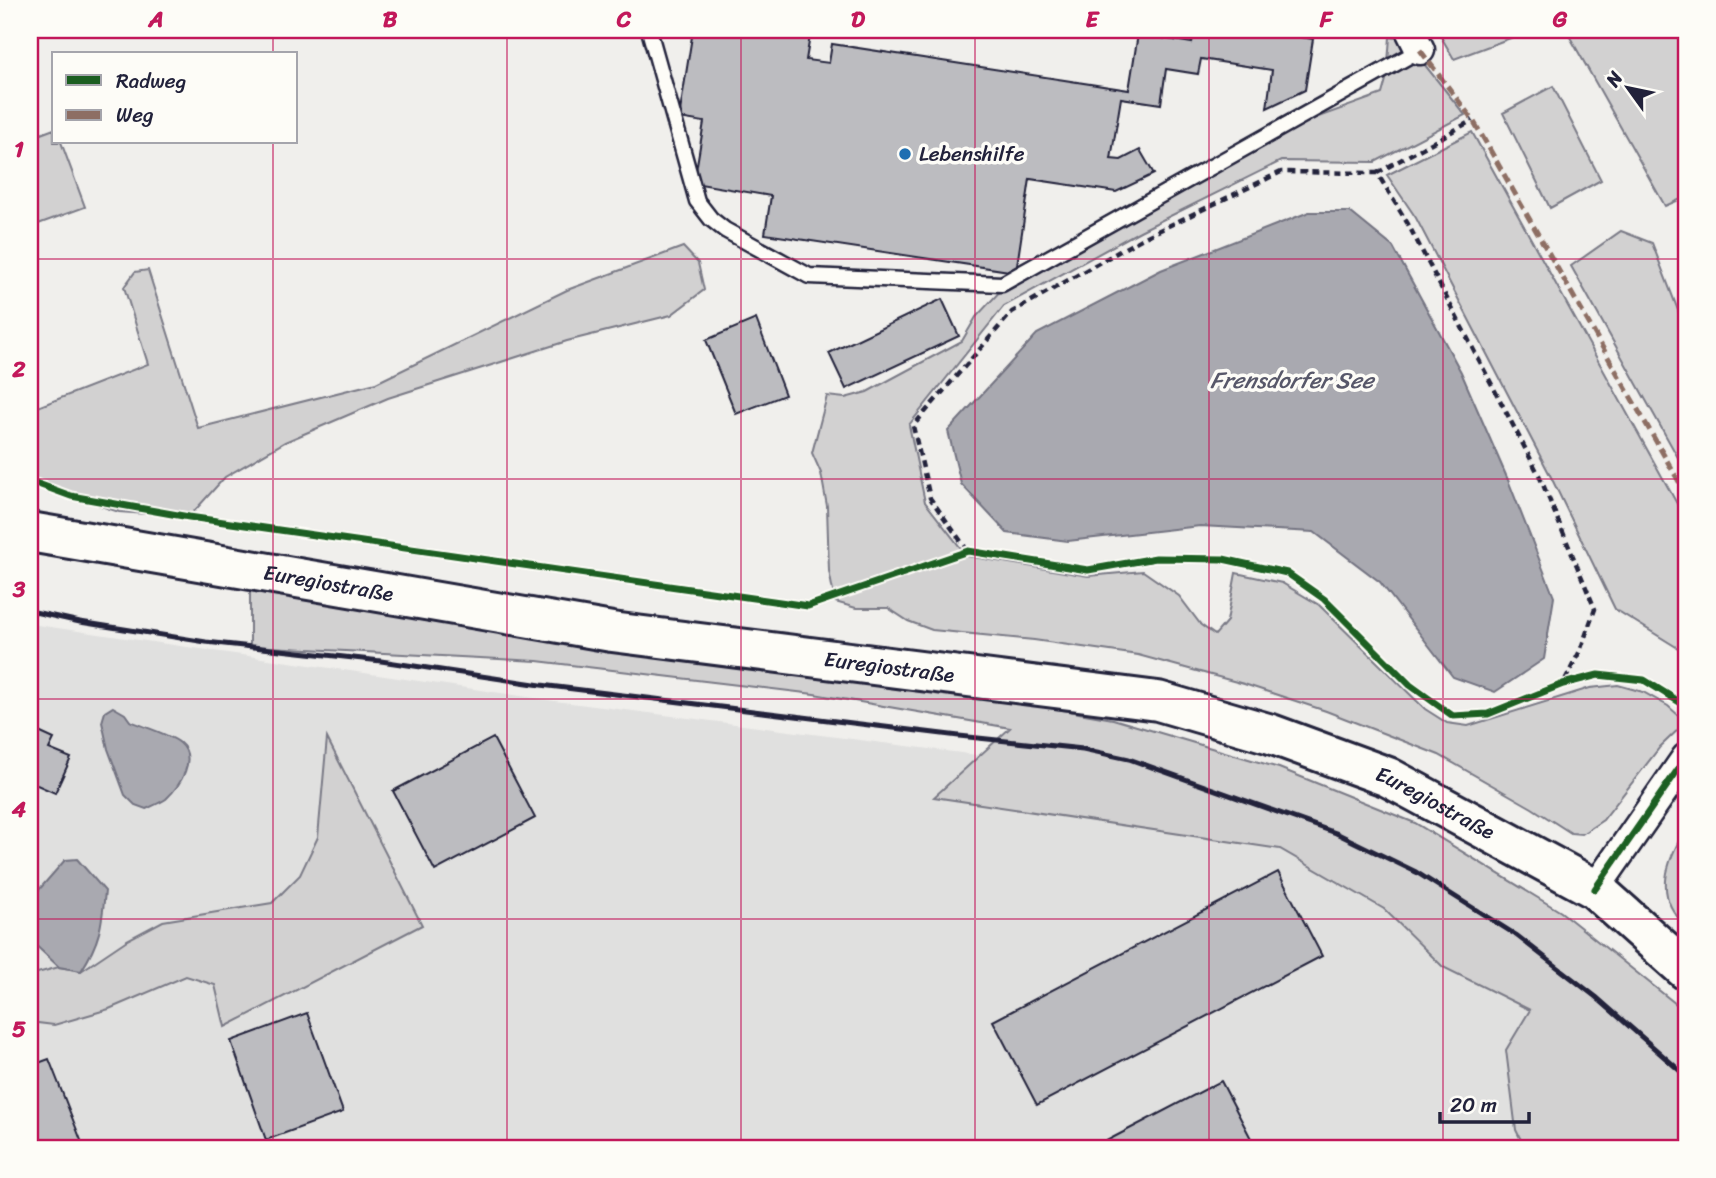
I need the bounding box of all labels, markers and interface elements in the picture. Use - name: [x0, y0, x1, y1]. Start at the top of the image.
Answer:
- text: A: [147, 0, 164, 40]
- text: B: [383, 0, 398, 40]
- text: C: [616, 0, 632, 40]
- text: D: [851, 0, 866, 40]
- text: E: [1086, 0, 1101, 40]
- text: F: [1319, 0, 1334, 40]
- text: G: [1552, 0, 1568, 40]
- legend: [52, 52, 298, 144]
- north arrow: [1594, 52, 1664, 122]
- text: Radweg: [116, 62, 186, 100]
- text: N: [1596, 64, 1632, 94]
- text: Weg: [116, 96, 154, 134]
- text: 1: [14, 129, 24, 170]
- place label: Lebenshilfe: [919, 135, 1025, 173]
- marker: Lebenshilfe: [897, 146, 913, 162]
- text: 2: [11, 349, 26, 390]
- water label: Frensdorfer See: [1210, 360, 1376, 401]
- street label: Euregiostraße: [261, 553, 396, 613]
- text: 3: [12, 569, 26, 610]
- street label: Euregiostraße: [822, 640, 957, 694]
- street label: Euregiostraße: [1370, 755, 1502, 850]
- text: 4: [11, 789, 27, 830]
- text: 5: [12, 1009, 26, 1050]
- scale bar: [1440, 1080, 1529, 1124]
- text: 20 m: [1450, 1086, 1497, 1124]

